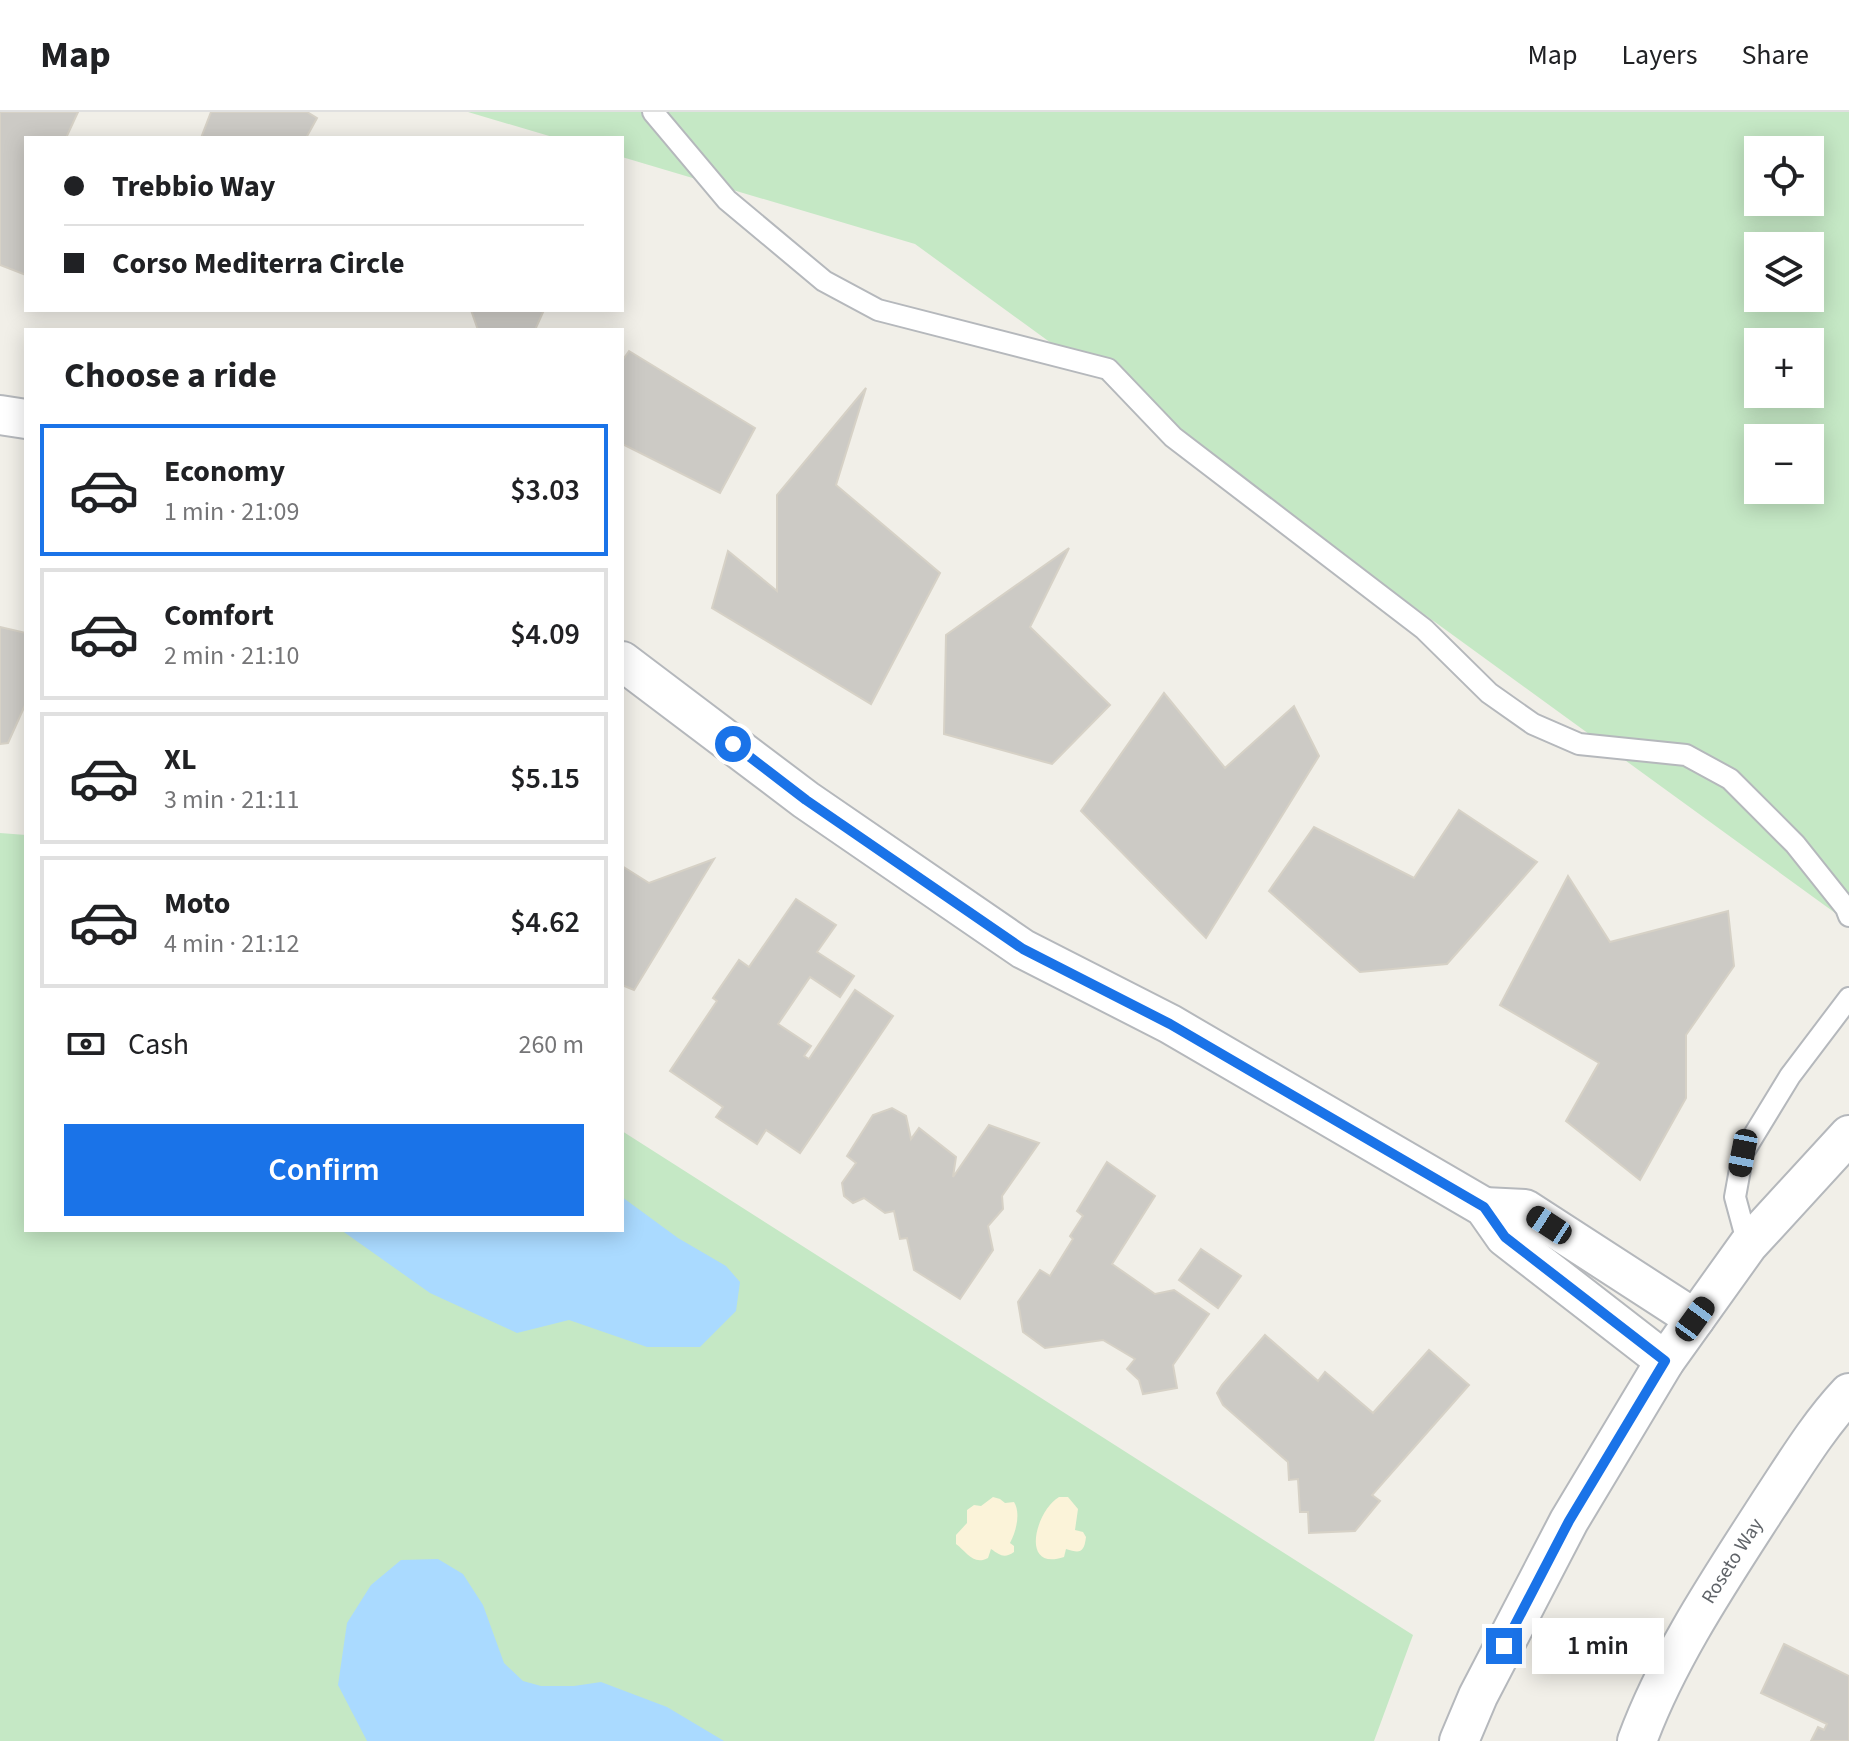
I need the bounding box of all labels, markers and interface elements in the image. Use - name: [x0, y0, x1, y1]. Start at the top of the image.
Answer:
- text: Map: [40, 28, 111, 82]
- text: Map: [1527, 35, 1577, 75]
- text: Layers: [1621, 35, 1697, 75]
- text: Share: [1741, 35, 1809, 75]
- map controls: [1744, 136, 1824, 504]
- button: locate: [1744, 136, 1824, 216]
- text: Trebbio Way: [112, 165, 275, 208]
- button: layers: [1744, 232, 1824, 312]
- text: Corso Mediterra Circle: [112, 242, 404, 285]
- button: +: [1744, 328, 1824, 408]
- text: Choose a ride: [64, 350, 277, 401]
- button: −: [1744, 424, 1824, 504]
- text: Economy: [164, 450, 285, 493]
- icon: car: [68, 454, 140, 526]
- text: $3.03: [510, 469, 580, 512]
- text: 1 min · 21:09: [164, 493, 299, 530]
- text: Comfort: [164, 594, 274, 637]
- icon: car: [68, 598, 140, 670]
- text: $4.09: [510, 613, 580, 656]
- text: 2 min · 21:10: [164, 637, 299, 674]
- route start: [715, 726, 751, 762]
- text: XL: [164, 738, 197, 781]
- icon: car: [68, 742, 140, 814]
- text: $5.15: [510, 757, 580, 800]
- text: 3 min · 21:11: [164, 781, 299, 818]
- text: Moto: [164, 882, 230, 925]
- icon: car: [68, 886, 140, 958]
- text: $4.62: [510, 901, 580, 944]
- text: 4 min · 21:12: [164, 925, 299, 962]
- icon: cash: [64, 1022, 108, 1066]
- text: Cash: [128, 1023, 189, 1066]
- text: 260 m: [518, 1026, 584, 1063]
- button: Confirm: [64, 1124, 584, 1216]
- car: [1727, 1127, 1759, 1179]
- car: [1522, 1202, 1576, 1248]
- car: [1671, 1293, 1719, 1345]
- street label: Roseto Way: [1695, 1512, 1771, 1609]
- callout: 1 min: [1532, 1618, 1664, 1674]
- text: 1 min: [1567, 1627, 1629, 1664]
- route end: [1486, 1628, 1522, 1664]

